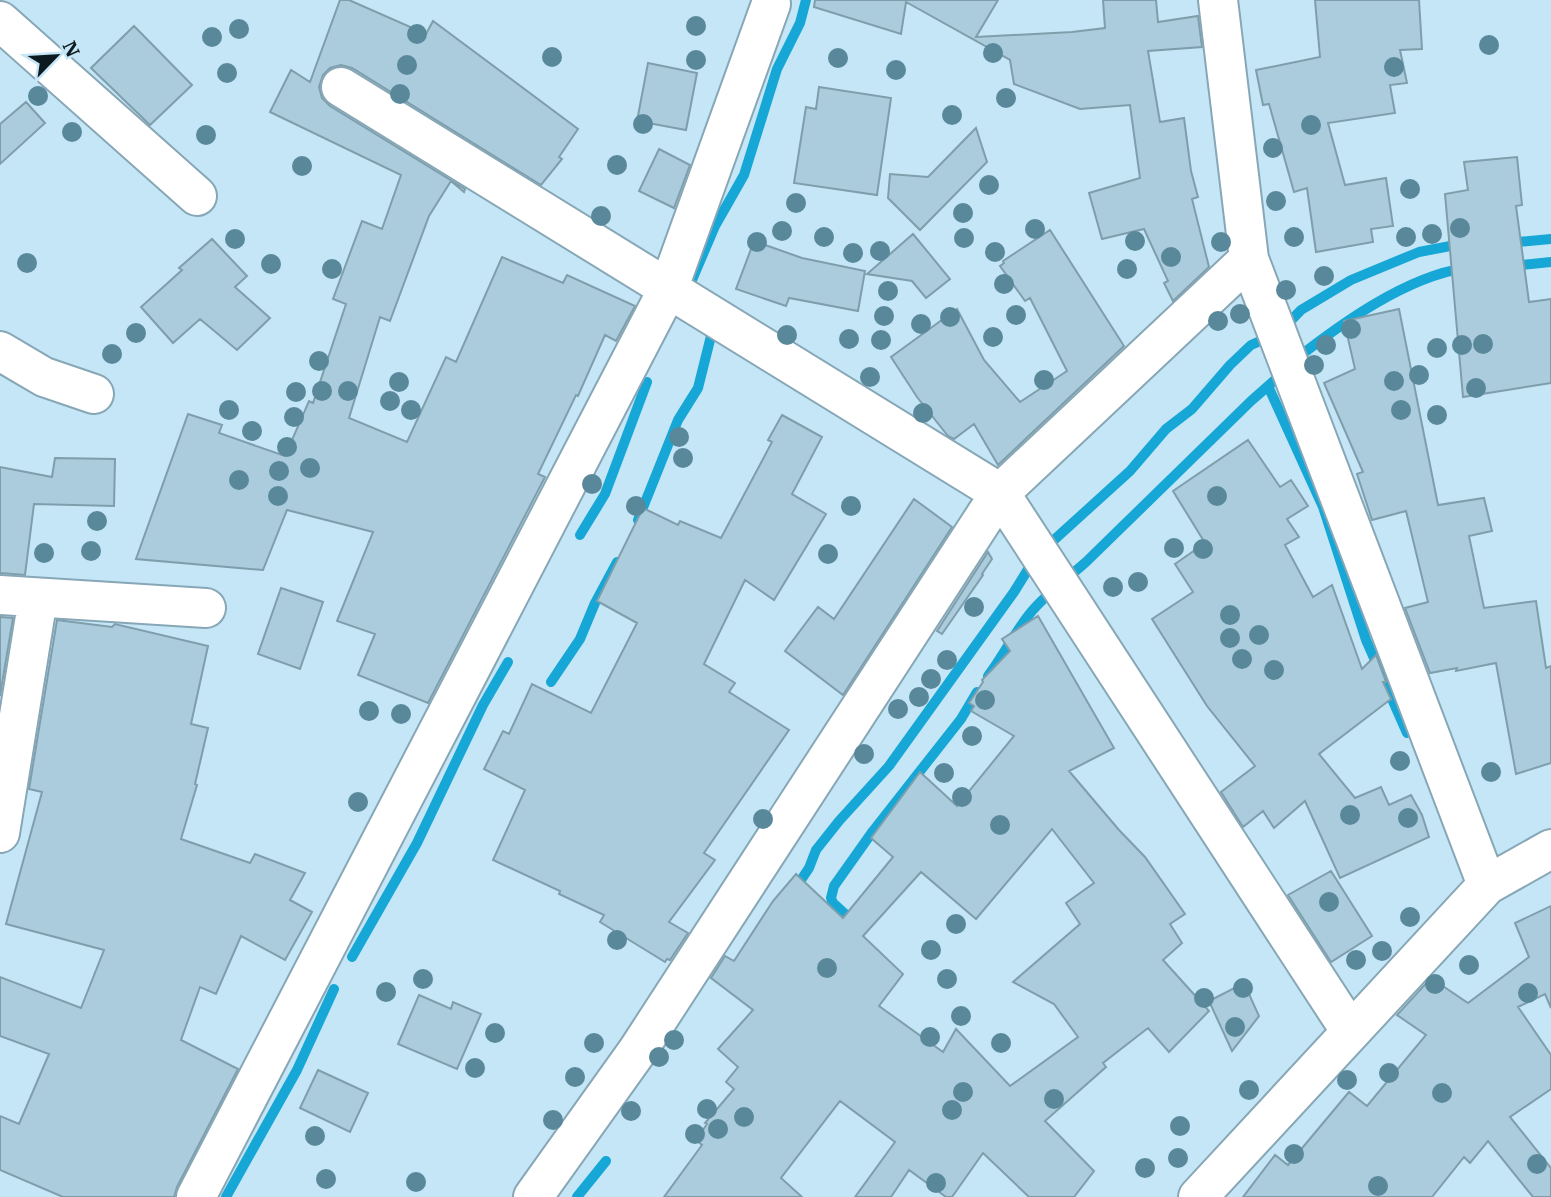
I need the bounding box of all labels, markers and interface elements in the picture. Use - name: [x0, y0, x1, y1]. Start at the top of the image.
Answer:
- north arrow: [21, 21, 91, 91]
- text: N: [57, 37, 85, 61]

